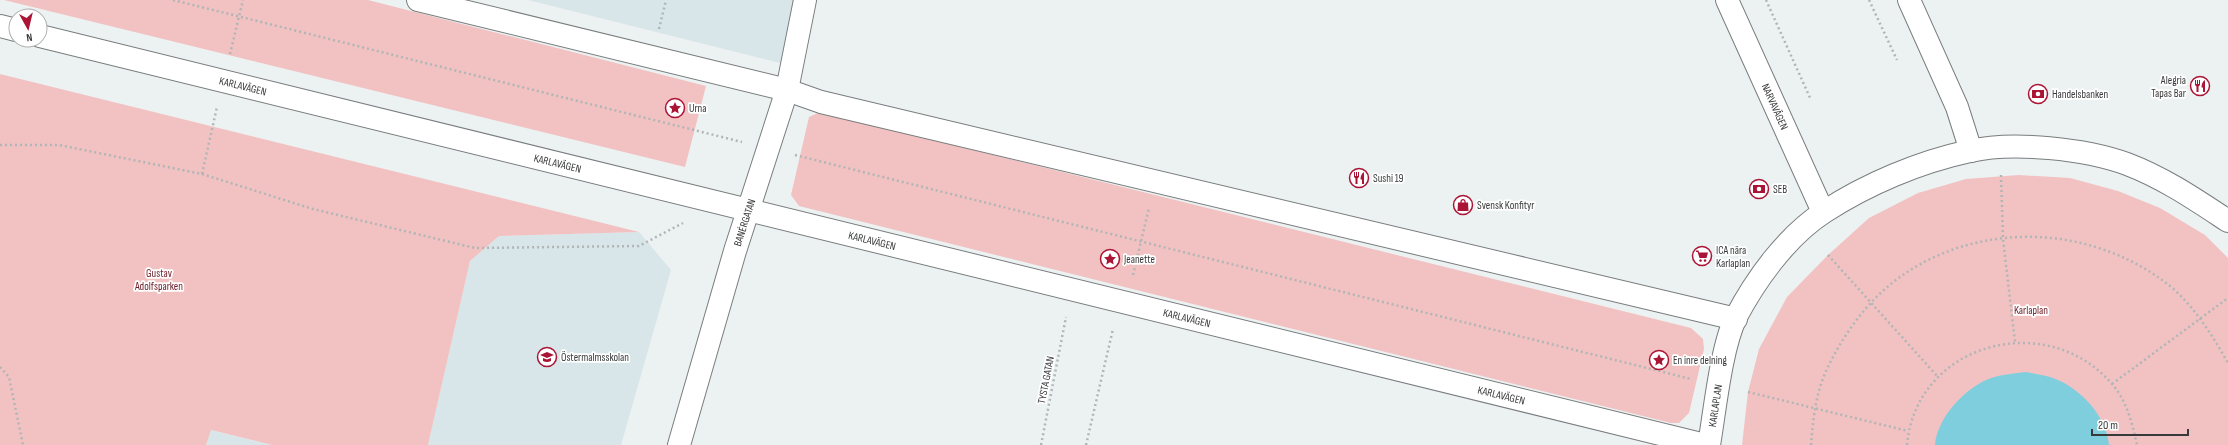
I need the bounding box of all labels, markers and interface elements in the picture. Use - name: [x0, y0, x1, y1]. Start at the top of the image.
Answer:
- north arrow: [8, 8, 48, 48]
- text: N: [25, 31, 33, 44]
- street label: KARLAVÄGEN: [218, 74, 268, 98]
- place label: Alegria Tapas Bar: [2151, 74, 2186, 100]
- restaurant icon: Alegria Tapas Bar: [2189, 75, 2211, 97]
- street label: NARVAVÄGEN: [1759, 81, 1791, 132]
- bank icon: Handelsbanken: [2027, 83, 2049, 105]
- place label: Handelsbanken: [2052, 88, 2108, 101]
- place icon: Urna: [664, 97, 686, 119]
- place label: Urna: [689, 102, 707, 115]
- street label: KARLAVÄGEN: [533, 151, 583, 175]
- restaurant icon: Sushi 19: [1348, 167, 1370, 189]
- place label: Sushi 19: [1373, 172, 1404, 185]
- bank icon: SEB: [1748, 178, 1770, 200]
- place label: SEB: [1773, 183, 1787, 196]
- shop icon: Svensk Konfityr: [1452, 194, 1474, 216]
- street label: BANÉRGATAN: [731, 197, 758, 248]
- place label: Svensk Konfityr: [1477, 199, 1535, 212]
- street label: KARLAVÄGEN: [847, 228, 897, 253]
- place label: ICA nära Karlaplan: [1716, 244, 1750, 270]
- supermarket icon: ICA nära Karlaplan: [1691, 245, 1713, 267]
- place icon: Jeanette: [1099, 248, 1121, 270]
- place label: Jeanette: [1123, 253, 1155, 266]
- park label: Gustav Adolfsparken: [134, 267, 183, 293]
- park label: Karlaplan: [2014, 304, 2048, 317]
- street label: KARLAVÄGEN: [1162, 306, 1212, 330]
- school or university icon: Östermalmsskolan: [536, 346, 558, 368]
- place icon: En inre delning: [1648, 349, 1670, 371]
- place label: Östermalmsskolan: [561, 351, 629, 364]
- place label: En inre delning: [1673, 354, 1727, 367]
- street label: TYSTA GATAN: [1035, 355, 1057, 405]
- street label: KARLAVÄGEN: [1477, 383, 1527, 407]
- street label: KARLAPLAN: [1705, 383, 1725, 428]
- scale bar: [2092, 411, 2188, 437]
- text: 20 m: [2098, 418, 2118, 433]

